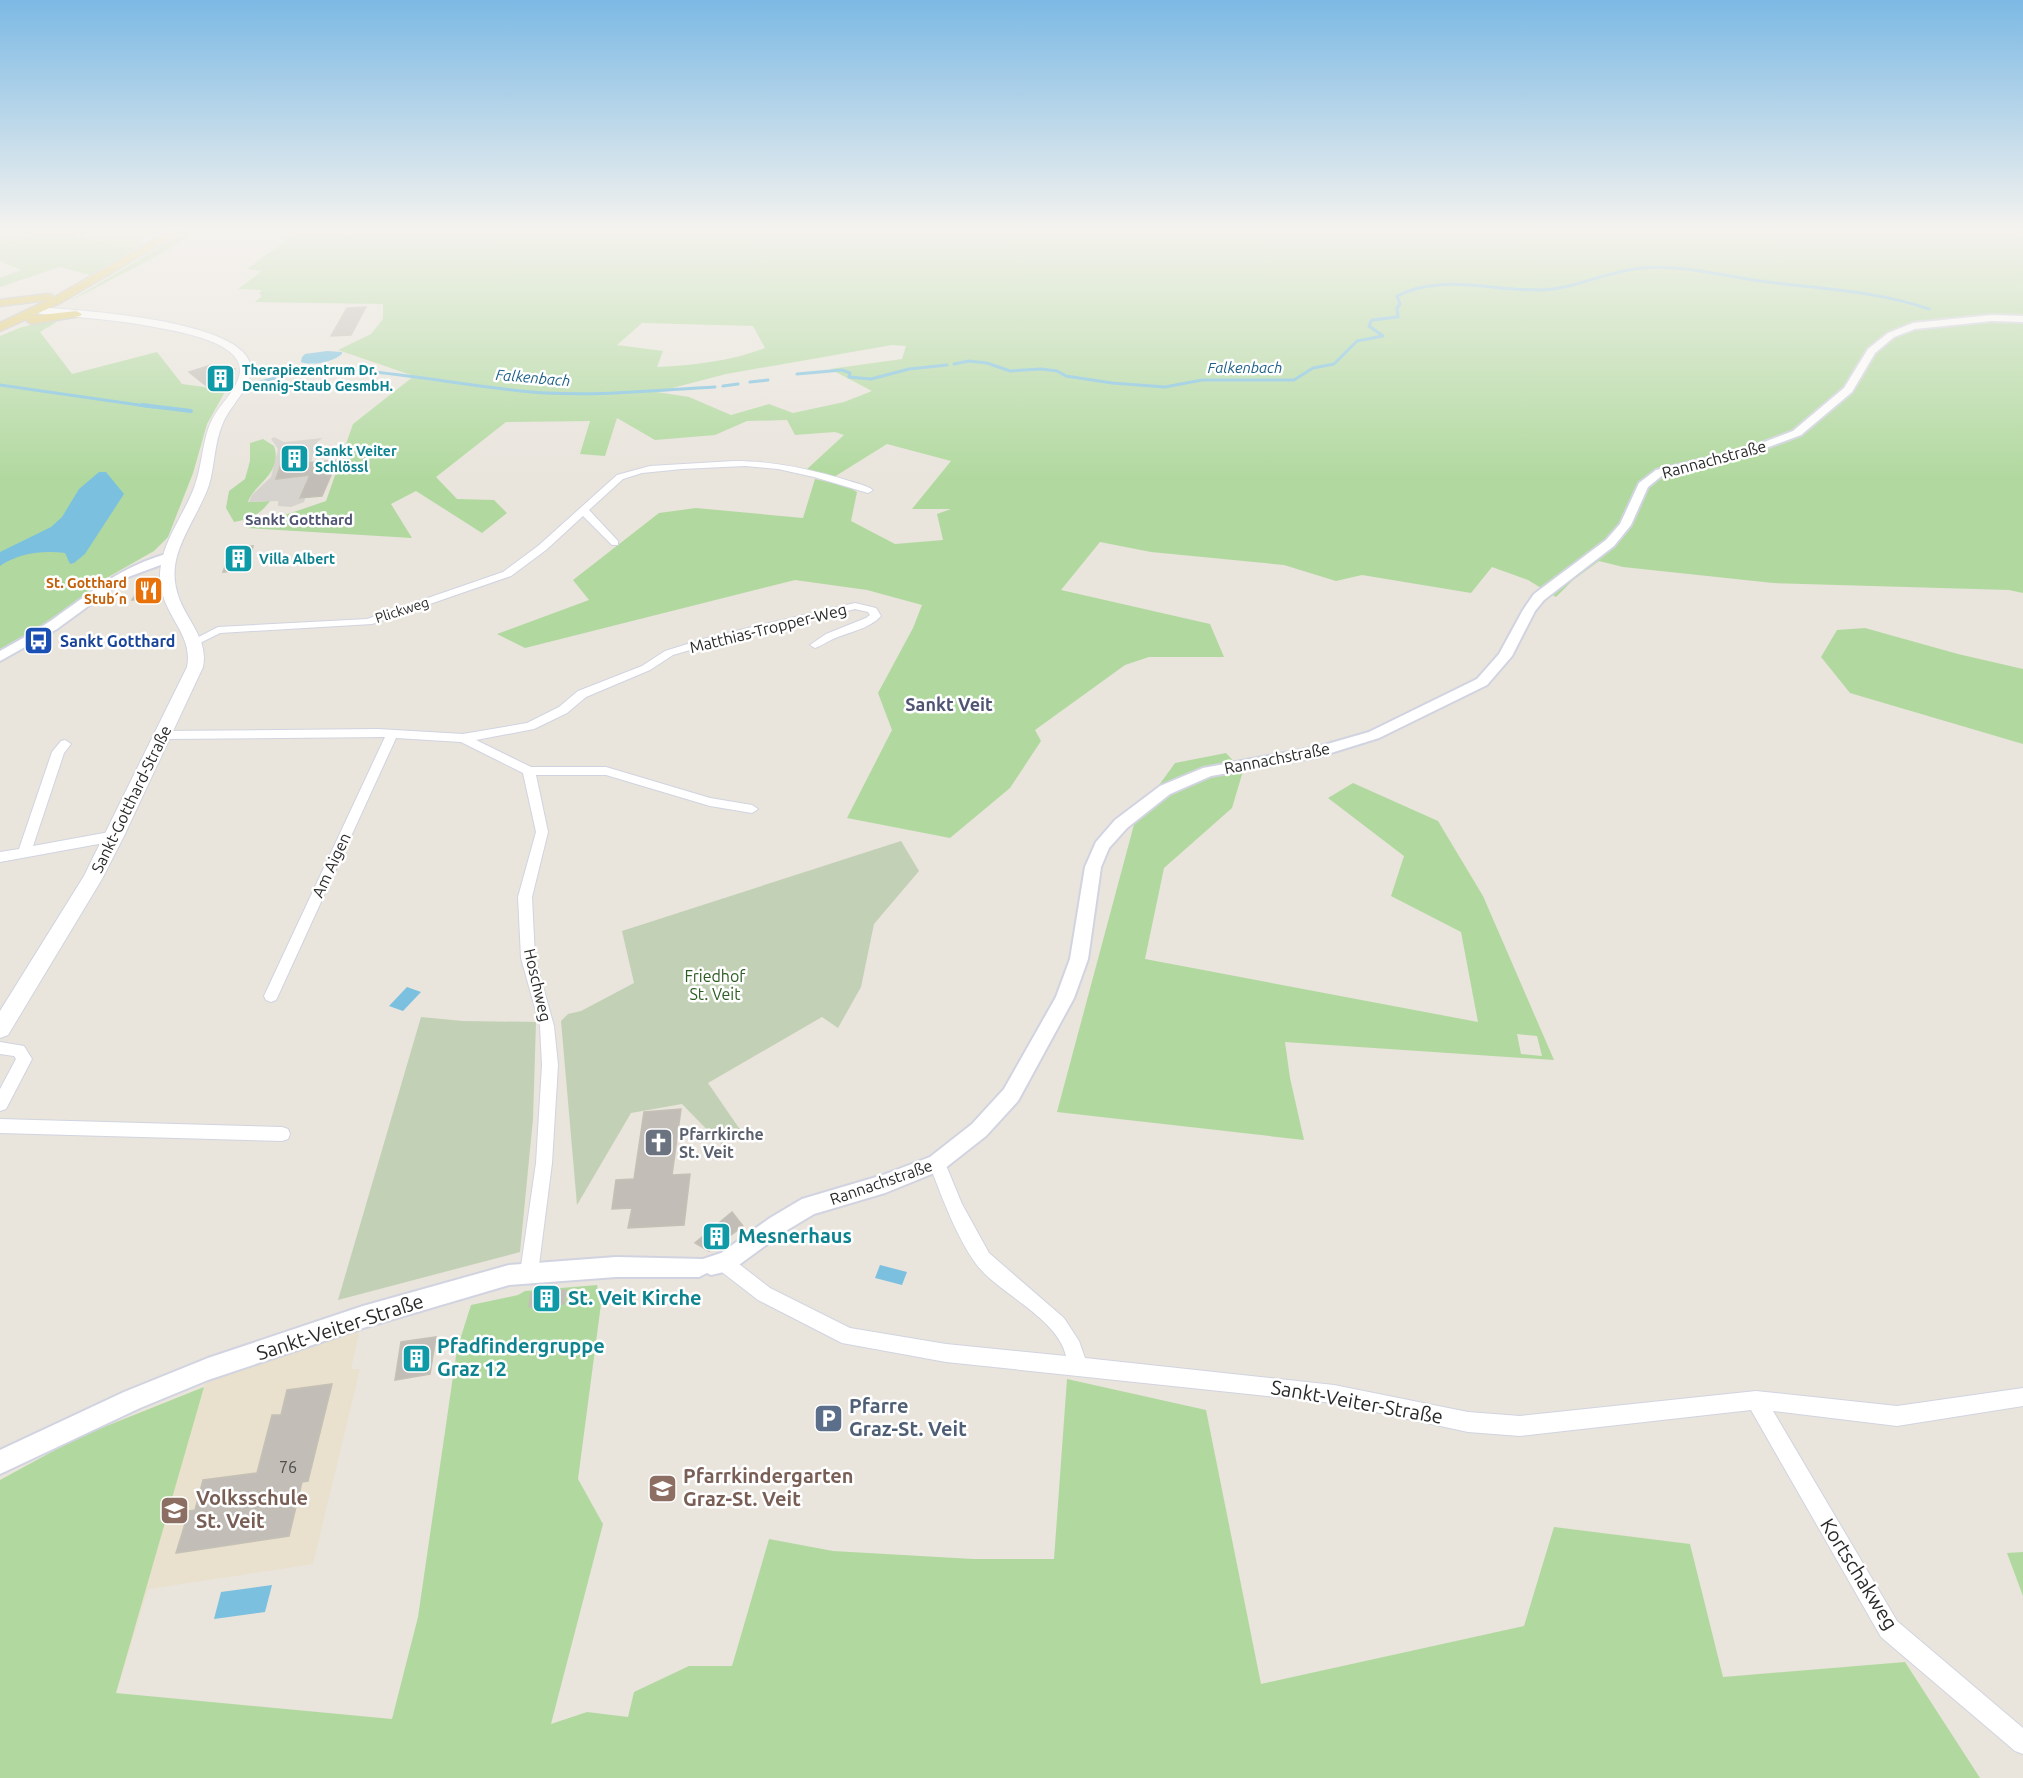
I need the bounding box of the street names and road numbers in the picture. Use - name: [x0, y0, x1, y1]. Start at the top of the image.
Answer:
- street label: Rannachstraße: [1660, 436, 1768, 482]
- street label: Plickweg: [373, 594, 431, 626]
- street label: Matthias-Tropper-Weg: [688, 600, 848, 656]
- street label: Sankt-Gotthard-Straße: [87, 722, 175, 876]
- street label: Rannachstraße: [1223, 739, 1331, 777]
- street label: Am Aigen: [308, 830, 354, 900]
- street label: Hoschweg: [521, 947, 555, 1023]
- street label: Rannachstraße: [827, 1156, 935, 1208]
- street label: Sankt-Veiter-Straße: [253, 1289, 426, 1364]
- street label: Sankt-Veiter-Straße: [1269, 1375, 1445, 1428]
- street label: Kortschakweg: [1816, 1514, 1903, 1634]

